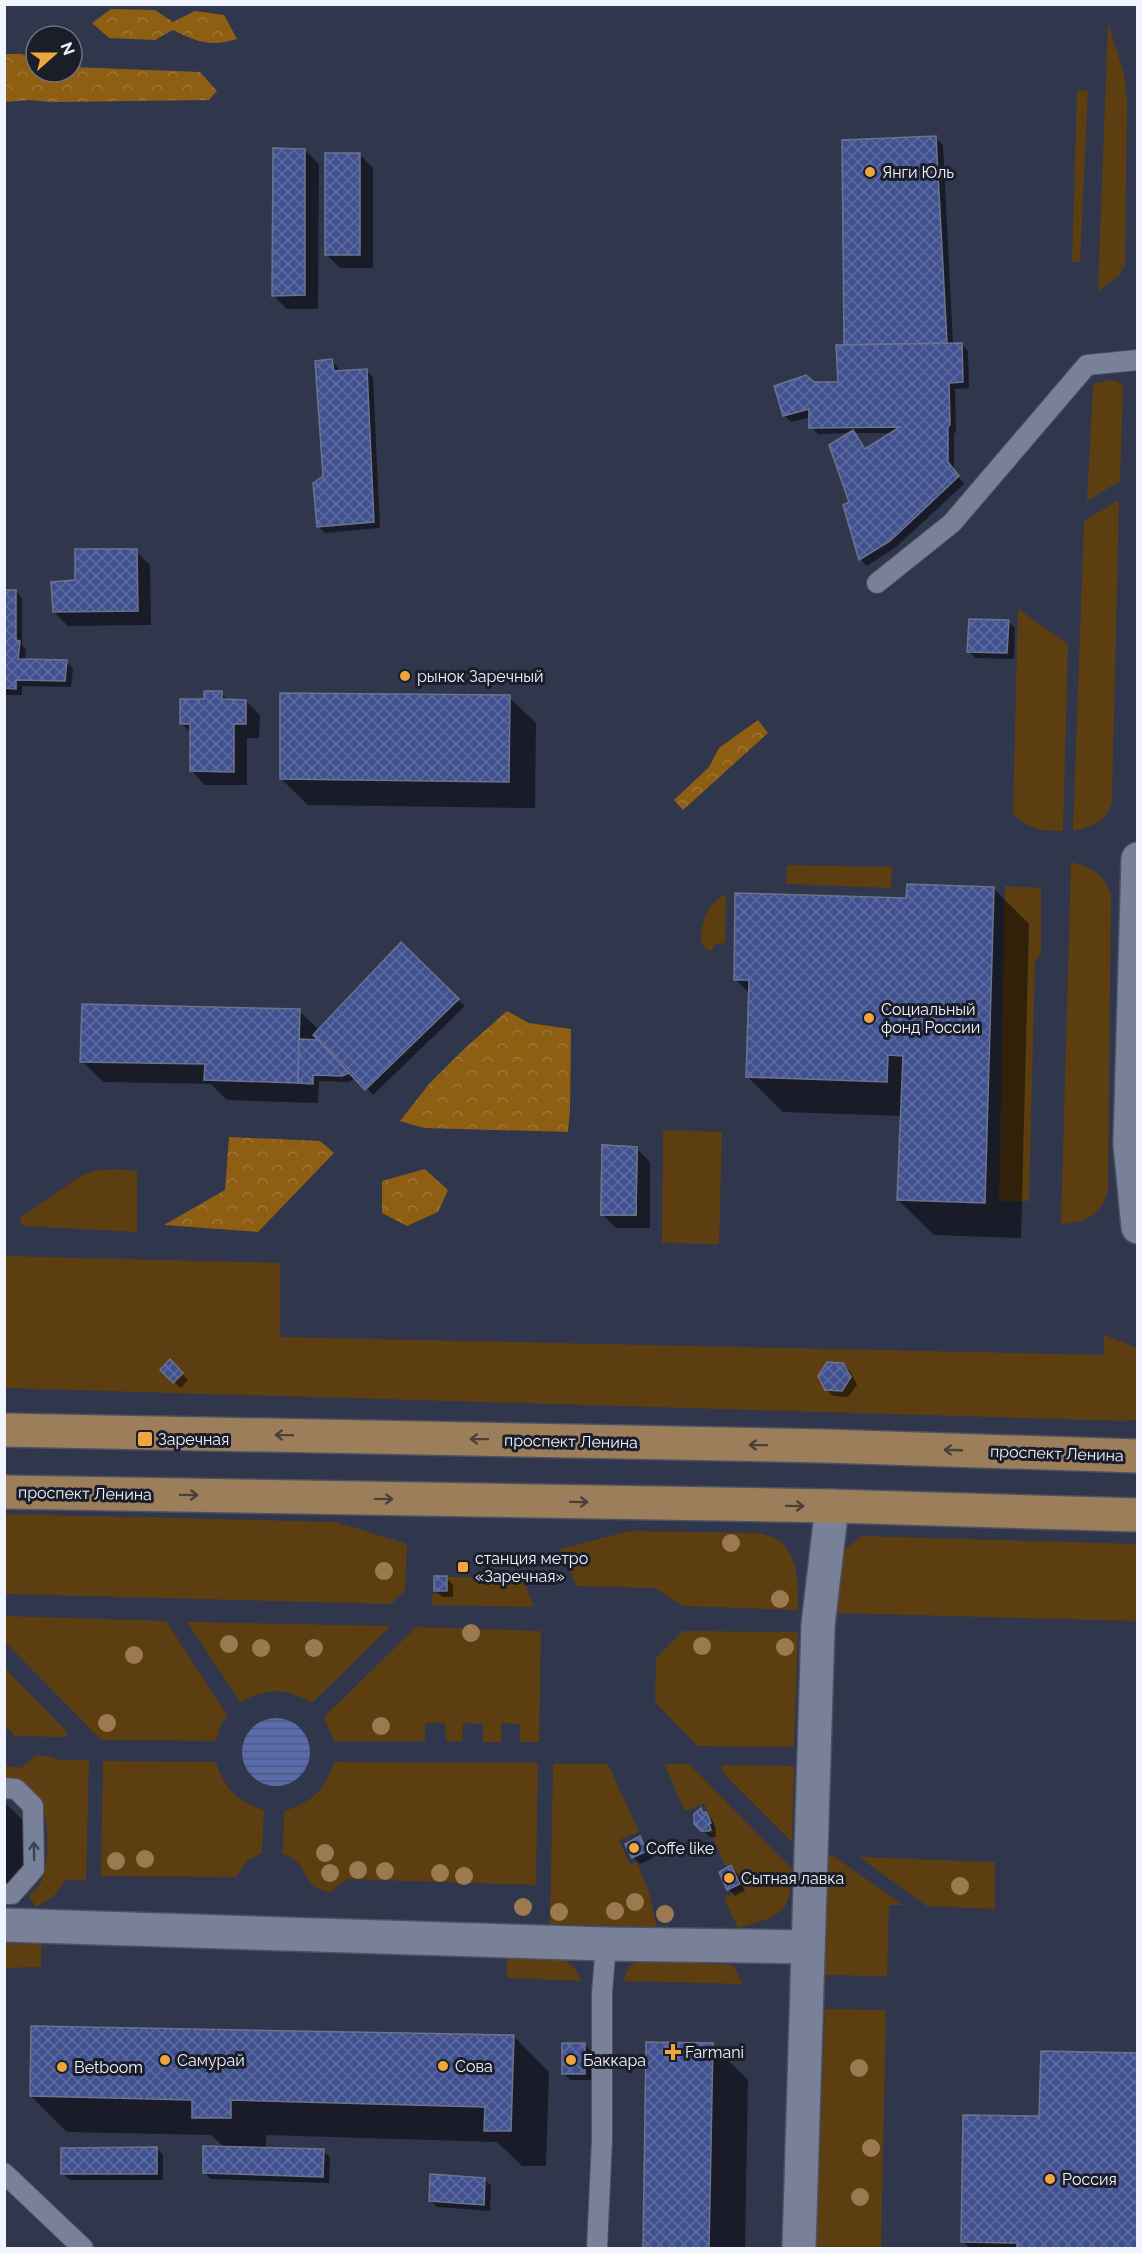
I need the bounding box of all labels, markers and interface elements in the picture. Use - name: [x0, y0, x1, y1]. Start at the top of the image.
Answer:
- north arrow: [24, 24, 84, 84]
- text: N: [56, 40, 79, 58]
- place label: Янги Юль: [882, 163, 954, 182]
- marker: Янги Юль: [863, 165, 877, 179]
- place label: рынок Заречный: [417, 667, 544, 686]
- marker: рынок Заречный: [398, 669, 412, 683]
- place label: Социальный фонд России: [881, 1000, 980, 1037]
- marker: Социальный фонд России: [862, 1011, 876, 1025]
- one-way arrow: [275, 1429, 295, 1441]
- marker: Заречная: [136, 1430, 154, 1448]
- place label: Заречная: [158, 1430, 229, 1449]
- street label: проспект Ленина: [504, 1431, 638, 1452]
- one-way arrow: [470, 1433, 490, 1445]
- one-way arrow: [749, 1439, 769, 1450]
- street label: проспект Ленина: [990, 1442, 1124, 1465]
- one-way arrow: [944, 1444, 964, 1456]
- street label: проспект Ленина: [18, 1483, 152, 1504]
- one-way arrow: [178, 1489, 198, 1501]
- one-way arrow: [373, 1493, 393, 1505]
- one-way arrow: [568, 1497, 588, 1508]
- one-way arrow: [784, 1500, 804, 1512]
- place label: станция метро «Заречная»: [475, 1549, 588, 1586]
- marker: станция метро «Заречная»: [456, 1560, 470, 1574]
- place label: Coffe like: [646, 1839, 714, 1858]
- one-way arrow: [28, 1841, 40, 1861]
- marker: Coffe like: [627, 1841, 641, 1855]
- place label: Сытная лавка: [741, 1869, 844, 1888]
- marker: Сытная лавка: [722, 1871, 736, 1885]
- place label: Farmani: [685, 2043, 744, 2062]
- marker: Farmani: [666, 2045, 680, 2059]
- place label: Самурай: [177, 2051, 245, 2070]
- place label: Баккара: [583, 2051, 646, 2070]
- marker: Самурай: [158, 2053, 172, 2067]
- marker: Баккара: [564, 2053, 578, 2067]
- place label: Сова: [455, 2057, 493, 2076]
- place label: Betboom: [74, 2058, 143, 2077]
- marker: Сова: [436, 2059, 450, 2073]
- marker: Betboom: [55, 2060, 69, 2074]
- place label: Россия: [1062, 2170, 1117, 2189]
- marker: Россия: [1043, 2172, 1057, 2186]

